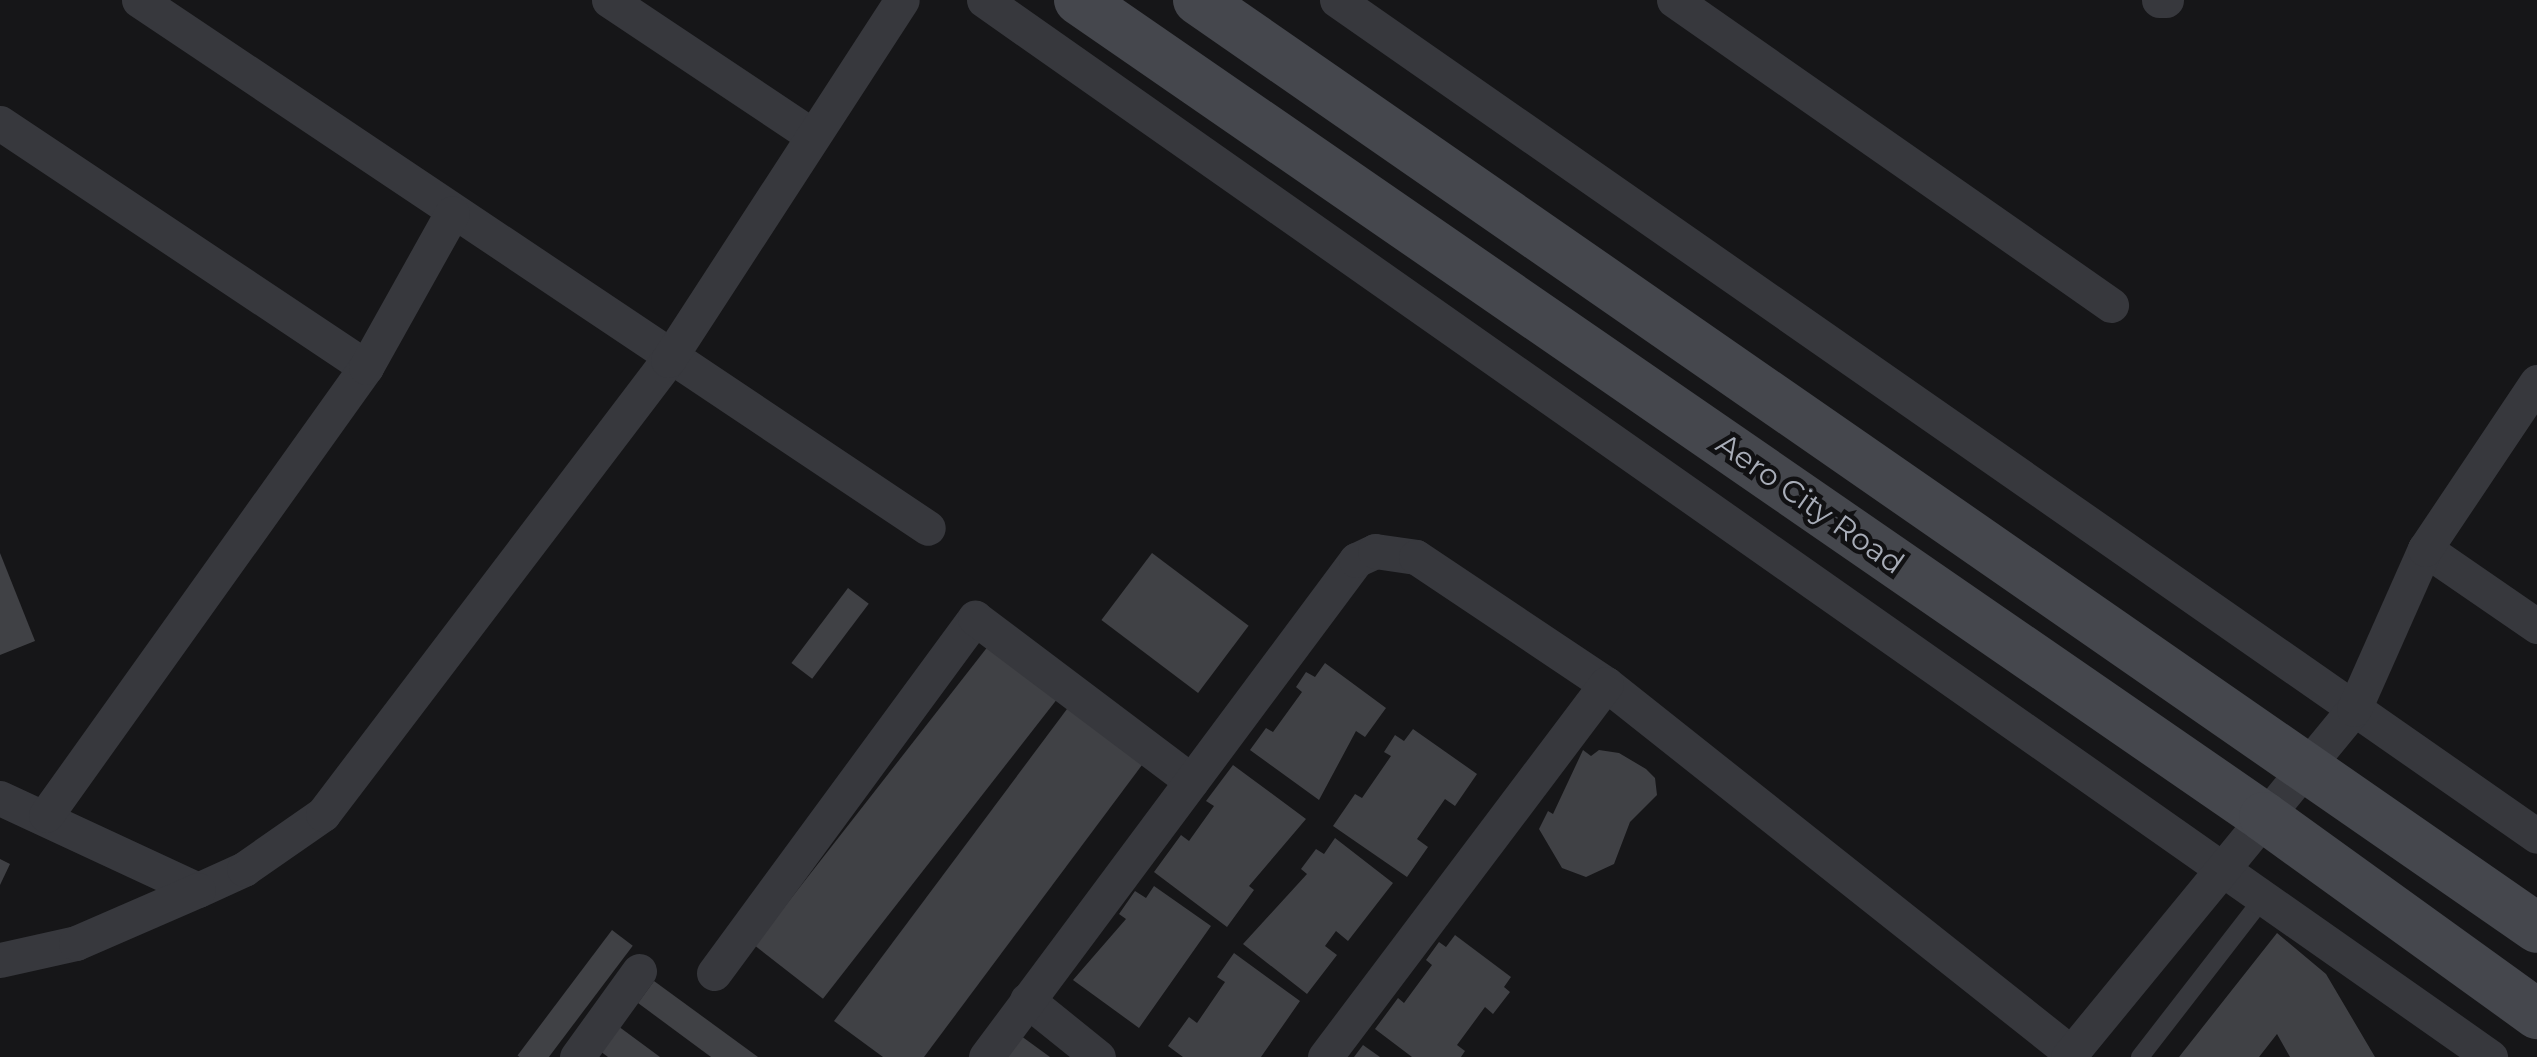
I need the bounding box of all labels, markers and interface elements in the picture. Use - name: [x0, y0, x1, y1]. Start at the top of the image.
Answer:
- street label: Aero City Road: [1709, 426, 1911, 582]

